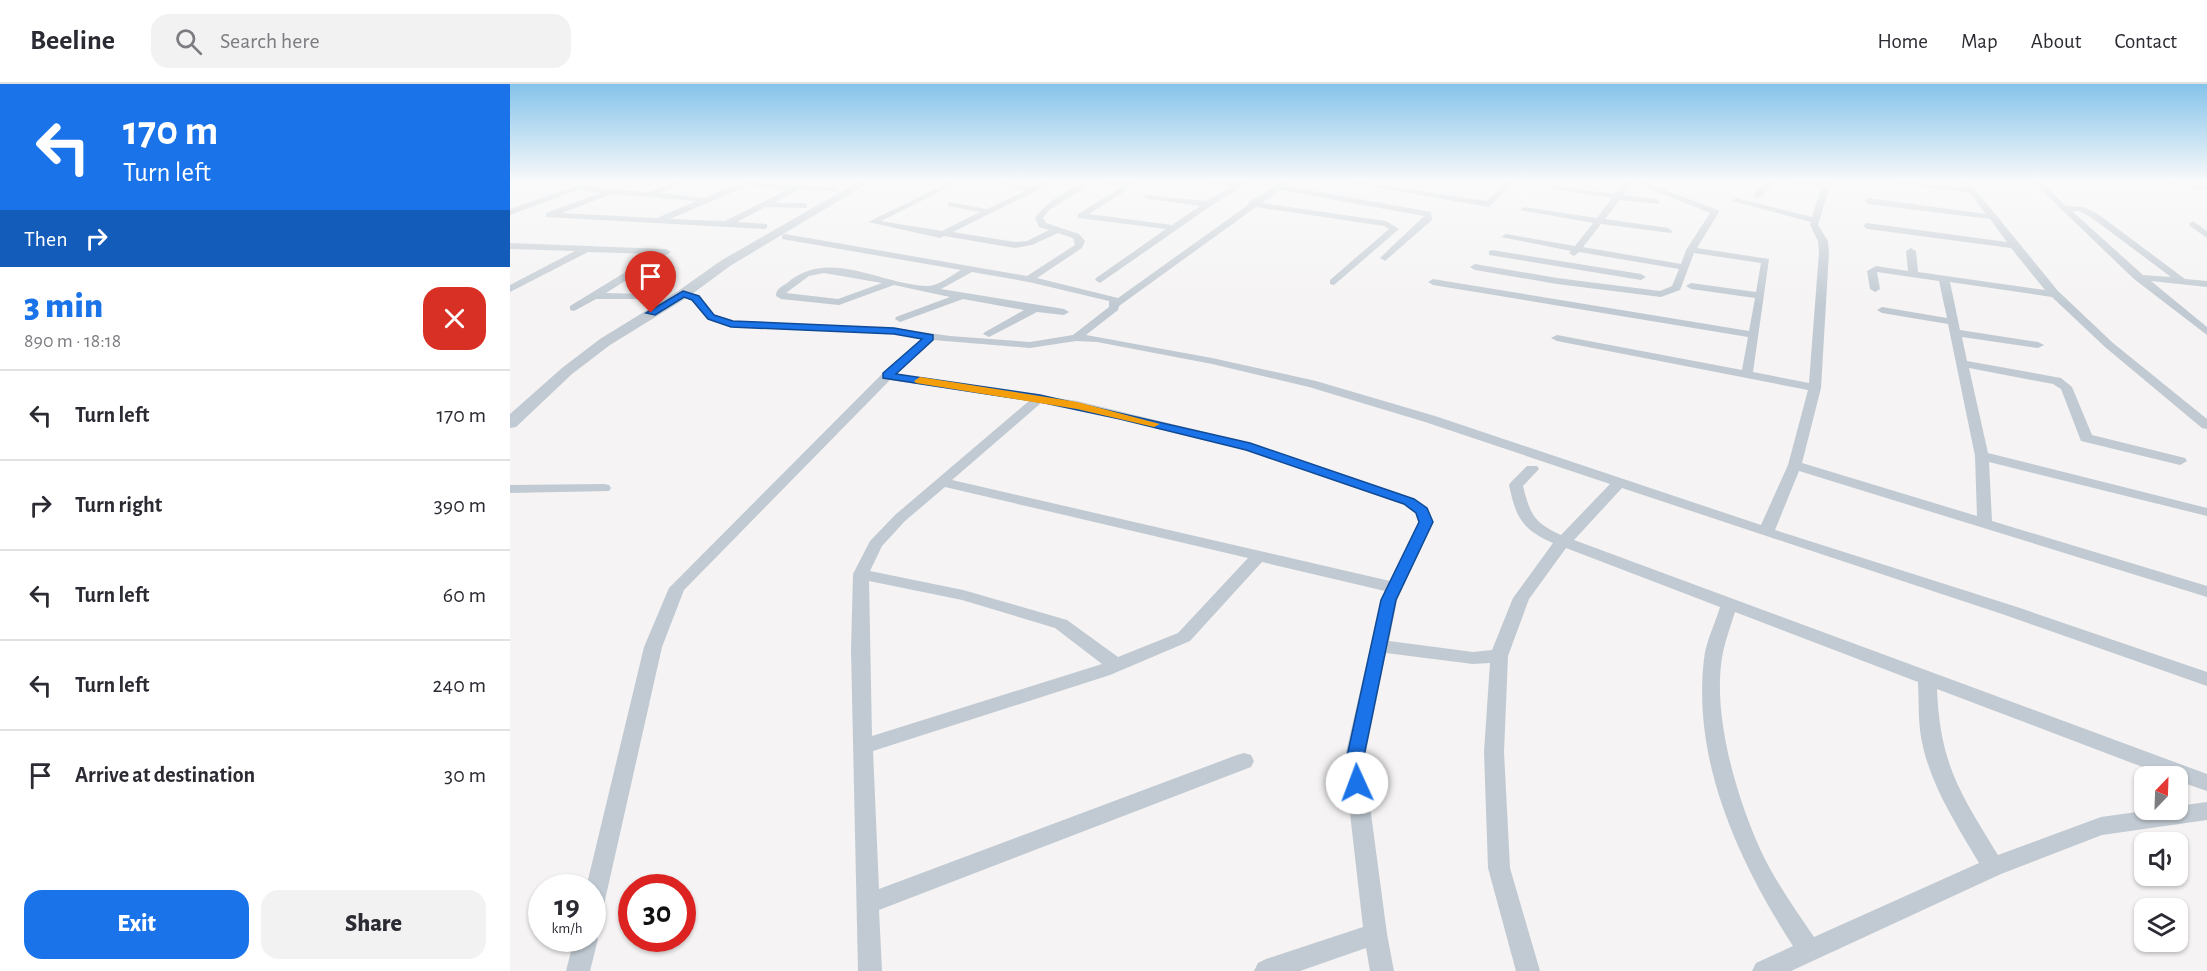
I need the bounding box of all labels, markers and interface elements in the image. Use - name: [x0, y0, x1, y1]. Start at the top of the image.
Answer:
- search box: [151, 14, 571, 68]
- icon: search: [172, 25, 205, 58]
- text: Beeline: [30, 27, 115, 55]
- text: Search here: [220, 30, 320, 52]
- text: Home: [1877, 31, 1928, 52]
- text: Map: [1961, 31, 1998, 52]
- text: About: [2031, 31, 2081, 52]
- text: Contact: [2114, 31, 2177, 52]
- icon: left: [24, 108, 102, 186]
- text: 170 m: [123, 110, 218, 152]
- text: Turn left: [123, 159, 211, 186]
- icon: right: [80, 222, 113, 255]
- text: Then: [24, 228, 68, 250]
- pin: [625, 251, 676, 313]
- icon: arrive: [634, 260, 667, 293]
- button: close: [423, 287, 486, 350]
- text: 3 min: [24, 288, 103, 324]
- text: 890 m · 18:18: [24, 331, 121, 351]
- icon: left: [24, 399, 57, 432]
- text: Turn left: [75, 404, 149, 426]
- text: 170 m: [436, 404, 486, 426]
- icon: right: [24, 489, 57, 522]
- text: Turn right: [75, 494, 162, 516]
- text: 390 m: [434, 494, 486, 516]
- icon: left: [24, 579, 57, 612]
- text: Turn left: [75, 584, 149, 606]
- text: 60 m: [443, 584, 486, 606]
- icon: left: [24, 669, 57, 702]
- text: Turn left: [75, 674, 149, 696]
- text: 240 m: [433, 674, 486, 696]
- position arrow: [1325, 751, 1389, 815]
- icon: arrive: [24, 759, 57, 792]
- text: Arrive at destination: [75, 764, 255, 786]
- text: 30 m: [444, 764, 486, 786]
- north arrow: [2134, 766, 2188, 820]
- map controls: [2134, 766, 2188, 952]
- button: sound: [2134, 832, 2188, 886]
- speed limit sign: 30: [618, 874, 696, 952]
- button: Exit: [24, 890, 249, 959]
- button: Share: [261, 890, 486, 959]
- text: 19: [554, 891, 580, 921]
- button: layers: [2134, 898, 2188, 952]
- text: km/h: [552, 921, 582, 936]

